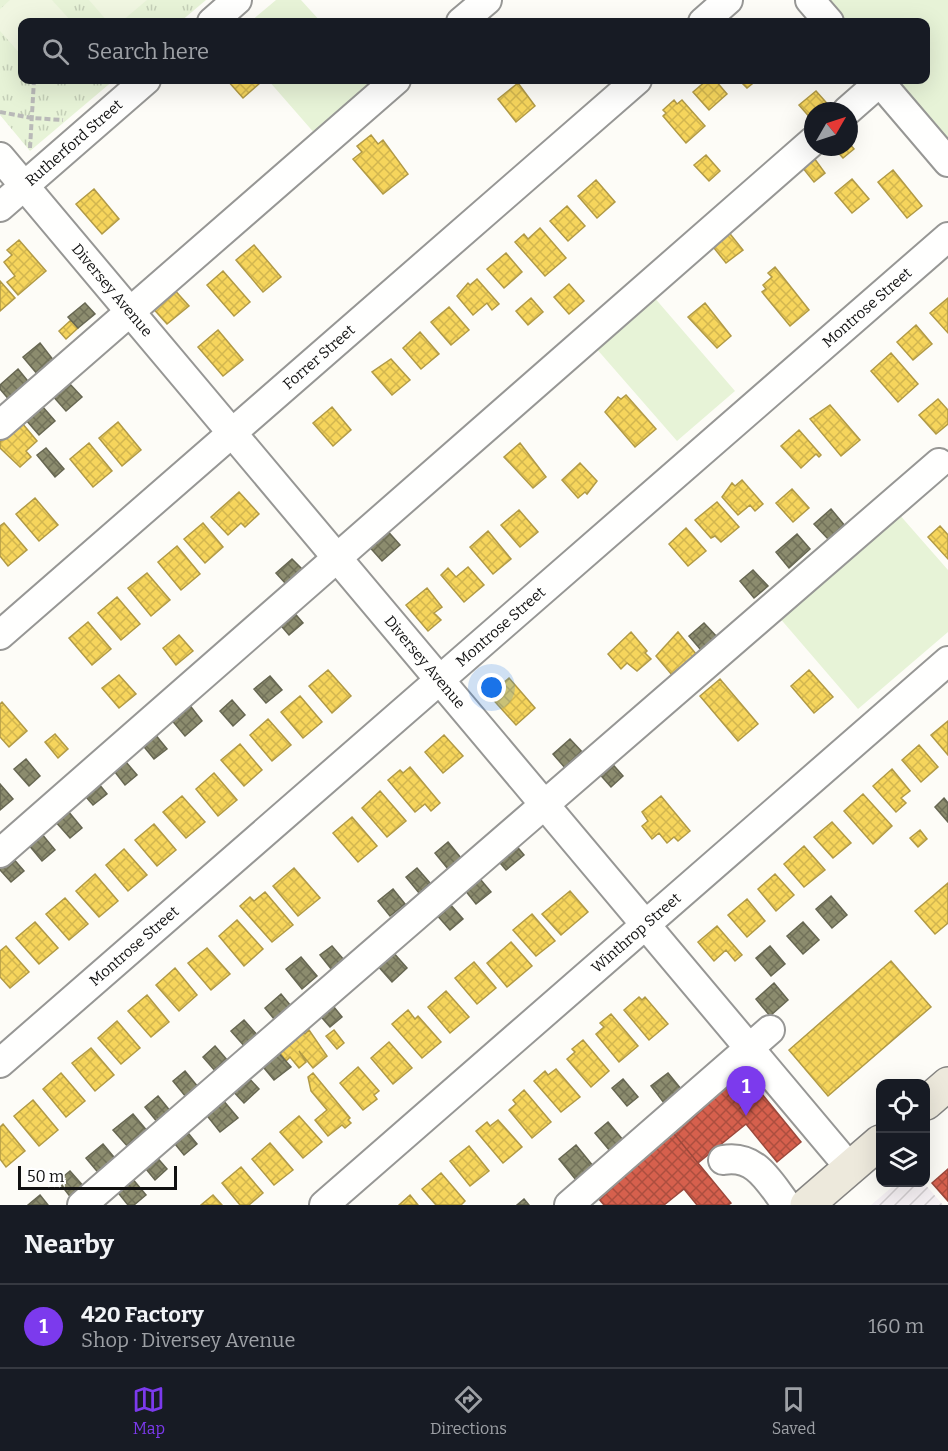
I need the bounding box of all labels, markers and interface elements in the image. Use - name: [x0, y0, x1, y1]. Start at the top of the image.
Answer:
- search box: [18, 18, 930, 84]
- icon: search: [39, 35, 72, 68]
- text: Search here: [87, 38, 209, 65]
- street label: Rutherford Street: [22, 95, 127, 190]
- north arrow: [804, 102, 858, 156]
- street label: Diversey Avenue: [68, 240, 156, 340]
- street label: Montrose Street: [819, 263, 916, 351]
- street label: Forrer Street: [279, 321, 359, 393]
- street label: Montrose Street: [452, 583, 549, 671]
- street label: Diversey Avenue: [381, 612, 469, 712]
- your location: [477, 673, 506, 702]
- street label: Winthrop Street: [588, 889, 685, 977]
- street label: Montrose Street: [86, 902, 183, 990]
- pin: 1: [726, 1066, 766, 1116]
- map controls: [876, 1079, 930, 1187]
- button: locate: [876, 1079, 930, 1133]
- button: layers: [876, 1133, 930, 1187]
- scale bar: [18, 1163, 177, 1190]
- text: 50 m: [27, 1167, 64, 1186]
- text: Nearby: [24, 1229, 114, 1260]
- text: 420 Factory: [81, 1301, 204, 1328]
- text: 1: [39, 1314, 48, 1338]
- text: 160 m: [868, 1314, 924, 1338]
- text: Shop · Diversey Avenue: [81, 1328, 295, 1352]
- tab: Map: [132, 1383, 165, 1438]
- tab: Directions: [430, 1383, 507, 1438]
- tab: Saved: [772, 1383, 816, 1438]

